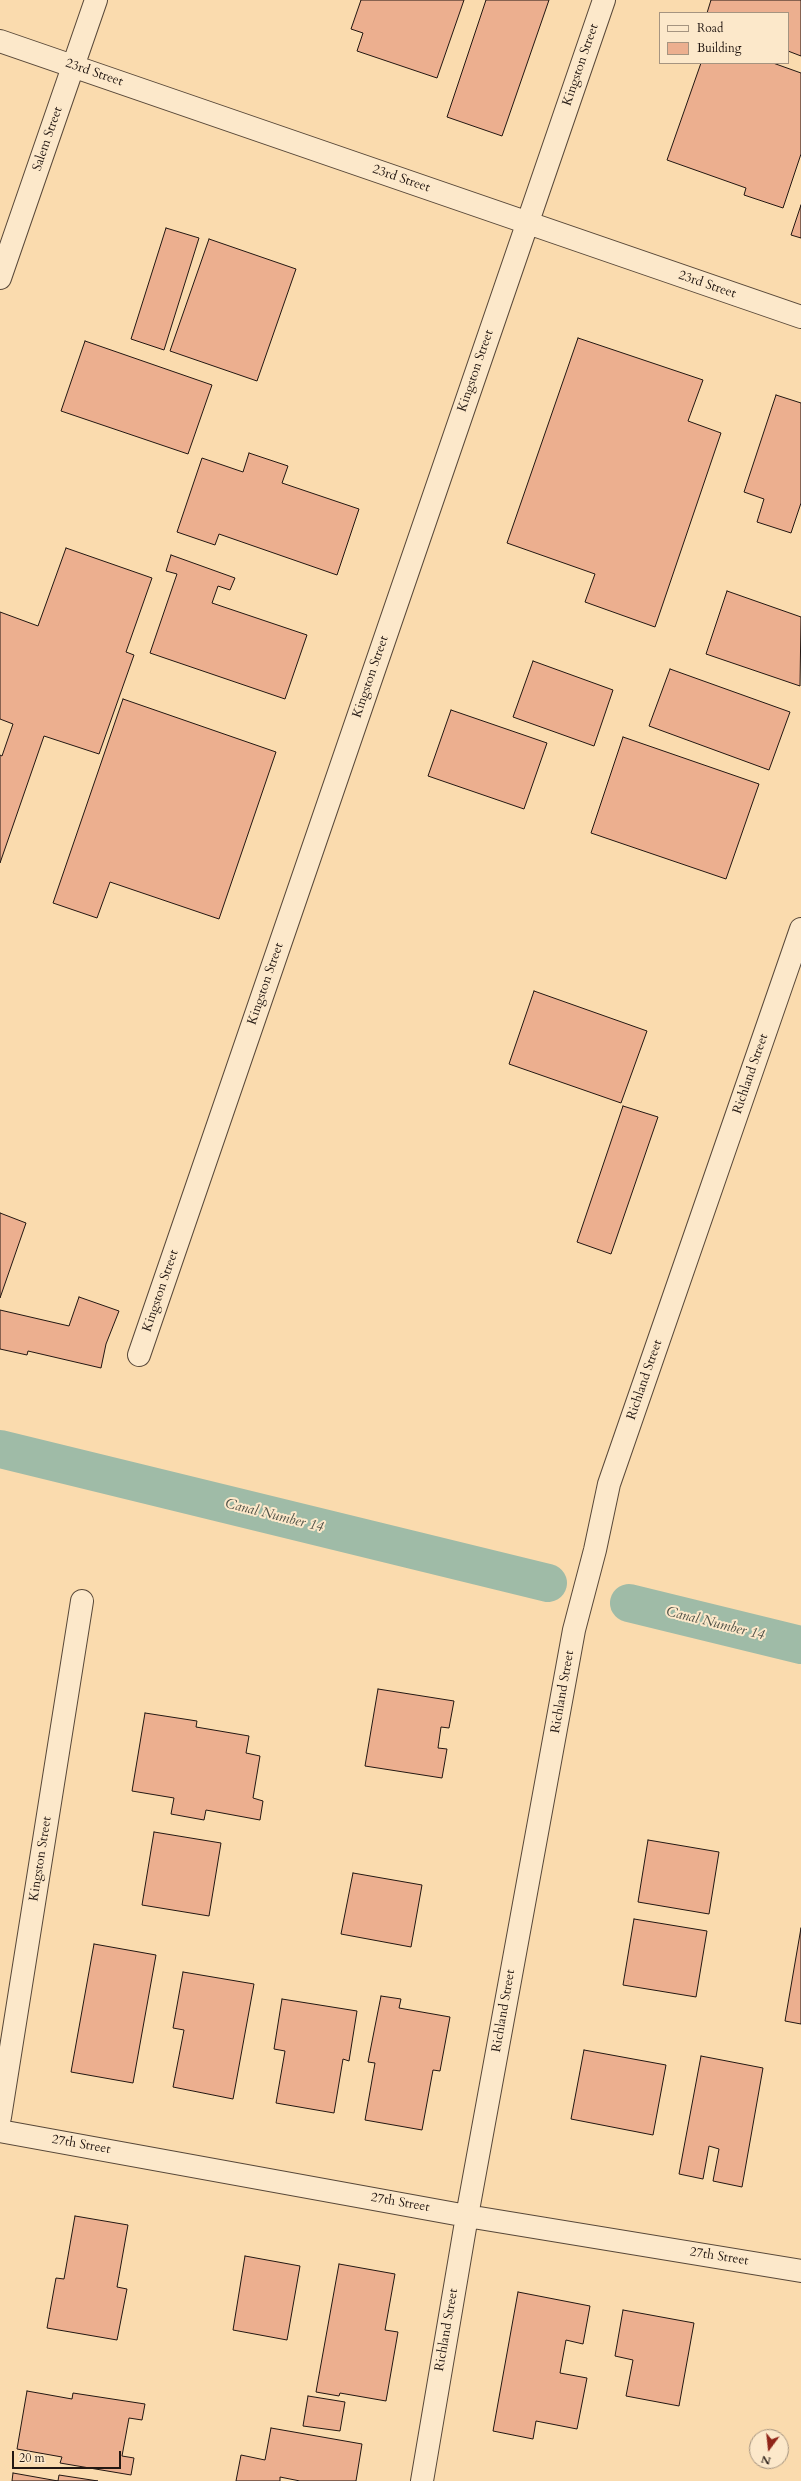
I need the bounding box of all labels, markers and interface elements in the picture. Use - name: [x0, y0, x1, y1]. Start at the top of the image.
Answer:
- legend: [659, 12, 789, 64]
- text: Road: [697, 20, 723, 36]
- street label: Kingston Street: [560, 22, 602, 108]
- text: Building: [697, 40, 741, 56]
- street label: 23rd Street: [63, 56, 125, 90]
- street label: Salem Street: [30, 105, 66, 173]
- street label: 23rd Street: [370, 162, 432, 196]
- street label: 23rd Street: [676, 268, 738, 302]
- street label: Kingston Street: [455, 328, 497, 414]
- street label: Kingston Street: [350, 634, 392, 720]
- street label: Kingston Street: [245, 941, 287, 1027]
- street label: Richland Street: [730, 1032, 772, 1116]
- street label: Kingston Street: [140, 1248, 182, 1334]
- street label: Richland Street: [624, 1338, 666, 1422]
- water label: Canal Number 14: [223, 1496, 325, 1536]
- water label: Canal Number 14: [664, 1604, 766, 1644]
- street label: Richland Street: [548, 1649, 578, 1735]
- street label: Kingston Street: [27, 1815, 55, 1903]
- street label: Richland Street: [489, 1968, 519, 2054]
- street label: 27th Street: [50, 2132, 112, 2158]
- street label: 27th Street: [369, 2190, 431, 2216]
- street label: 27th Street: [688, 2245, 750, 2269]
- street label: Richland Street: [432, 2287, 462, 2373]
- north arrow: [749, 2429, 789, 2469]
- scale bar: [14, 2443, 123, 2469]
- text: 20 m: [19, 2450, 45, 2466]
- text: N: [759, 2452, 773, 2469]

